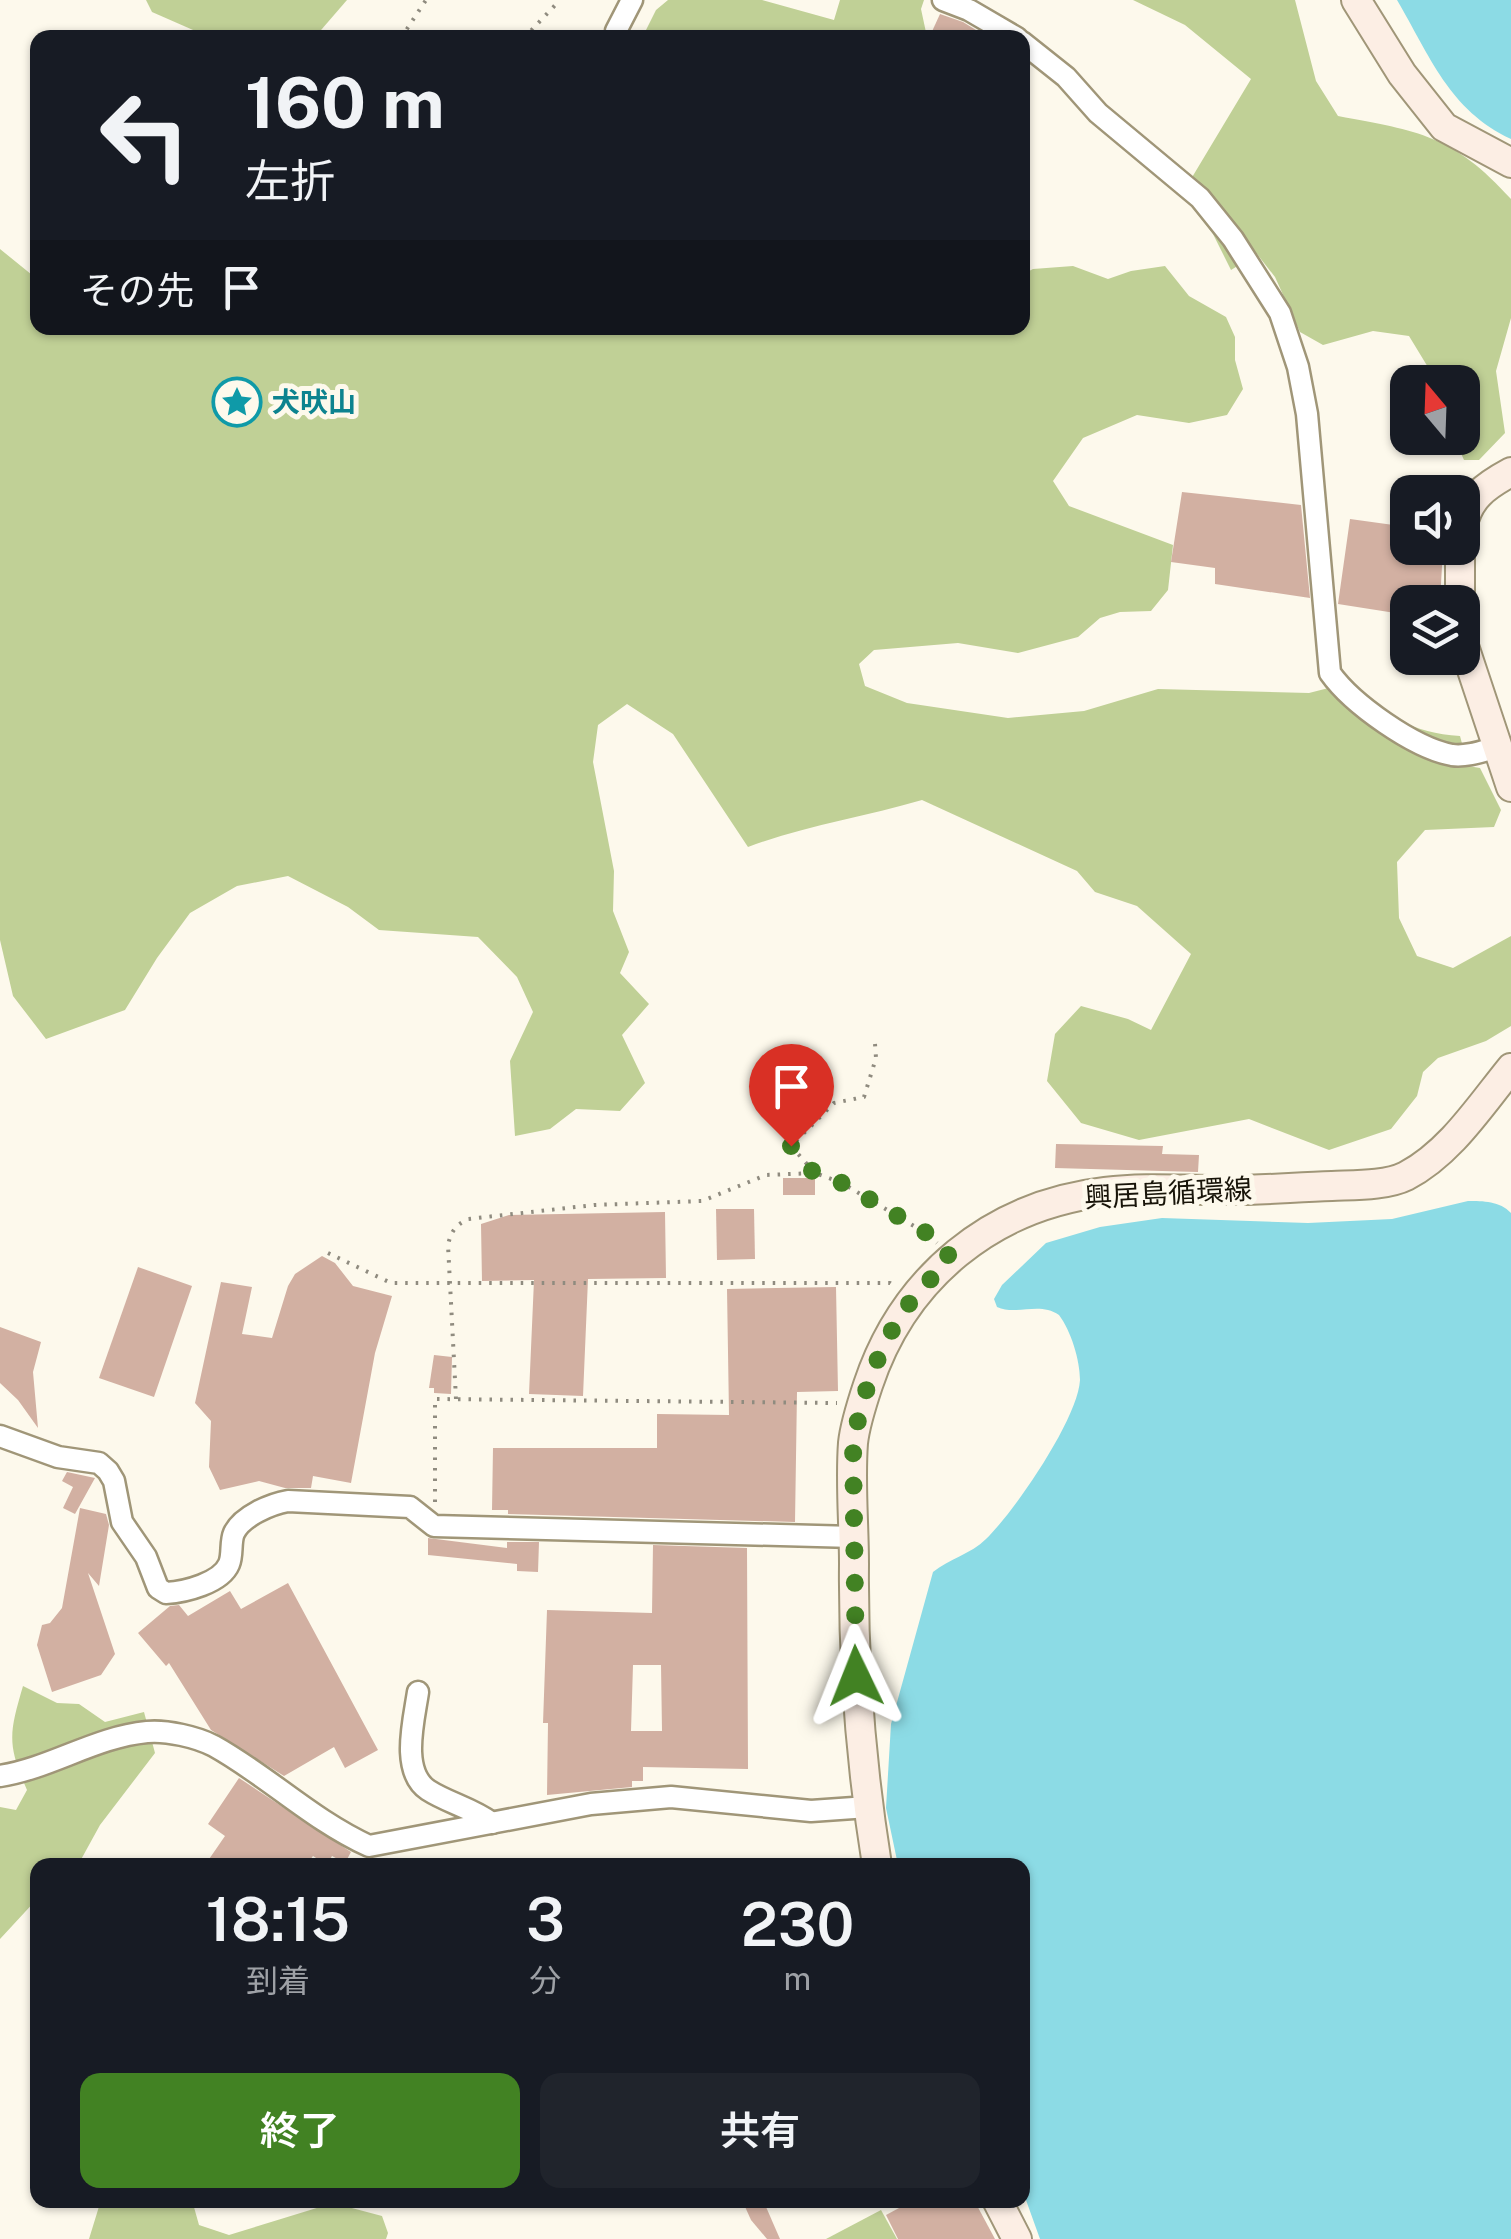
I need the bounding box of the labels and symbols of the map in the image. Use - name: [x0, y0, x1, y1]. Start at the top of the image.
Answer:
- north arrow: [1390, 365, 1480, 455]
- place icon: 犬吠山: [211, 376, 263, 428]
- place label: 犬吠山: [272, 385, 356, 418]
- pin: [749, 1044, 834, 1147]
- street label: 興居島循環線: [1083, 1172, 1253, 1213]
- position arrow: [804, 1624, 908, 1728]

